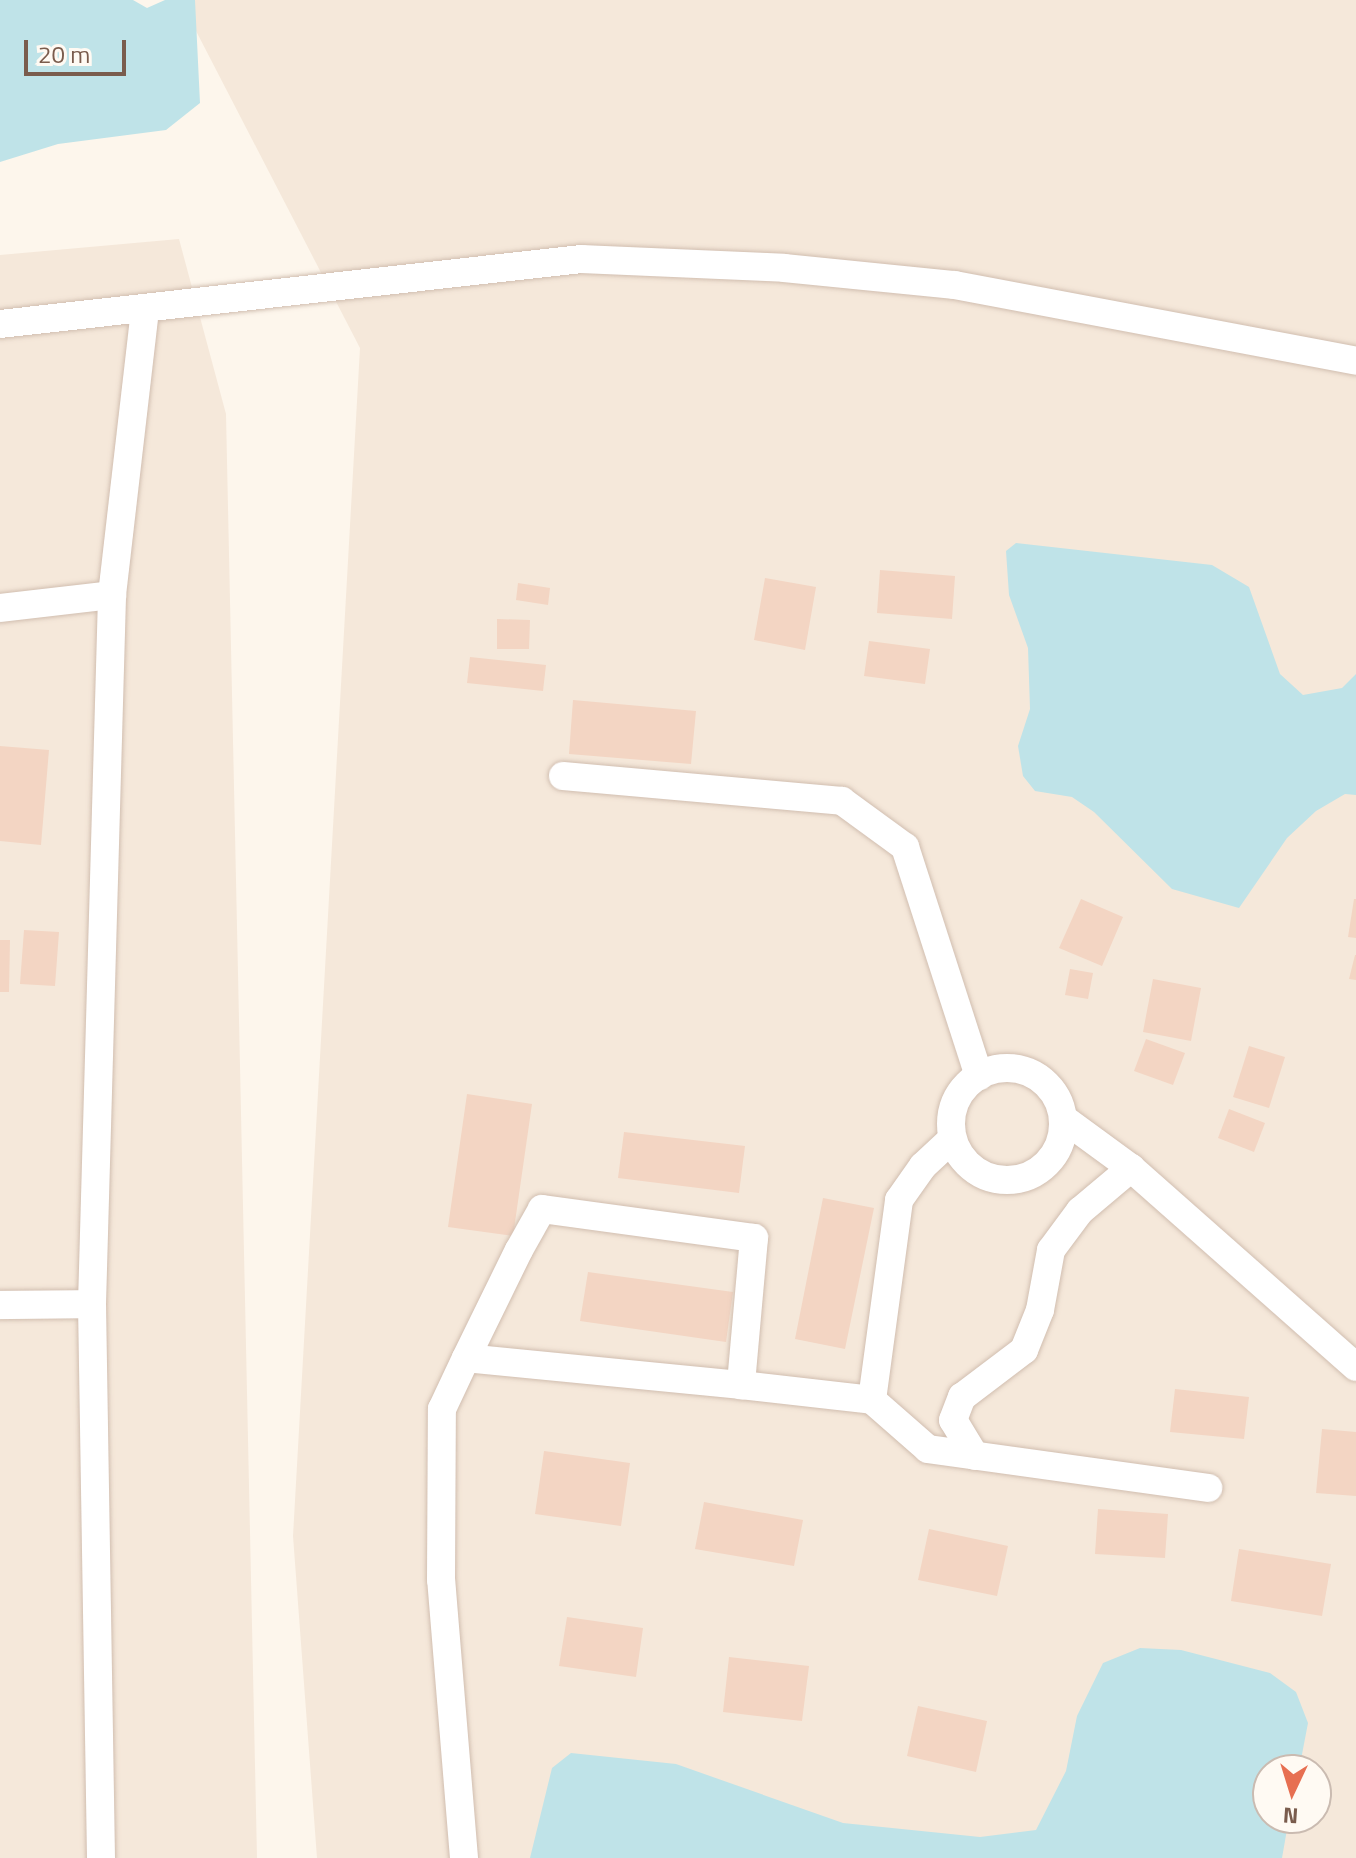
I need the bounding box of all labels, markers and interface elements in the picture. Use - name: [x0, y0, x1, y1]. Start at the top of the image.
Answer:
- scale bar: [28, 24, 130, 74]
- text: 20 m: [38, 36, 90, 72]
- north arrow: [1252, 1754, 1332, 1834]
- text: N: [1282, 1798, 1299, 1833]

